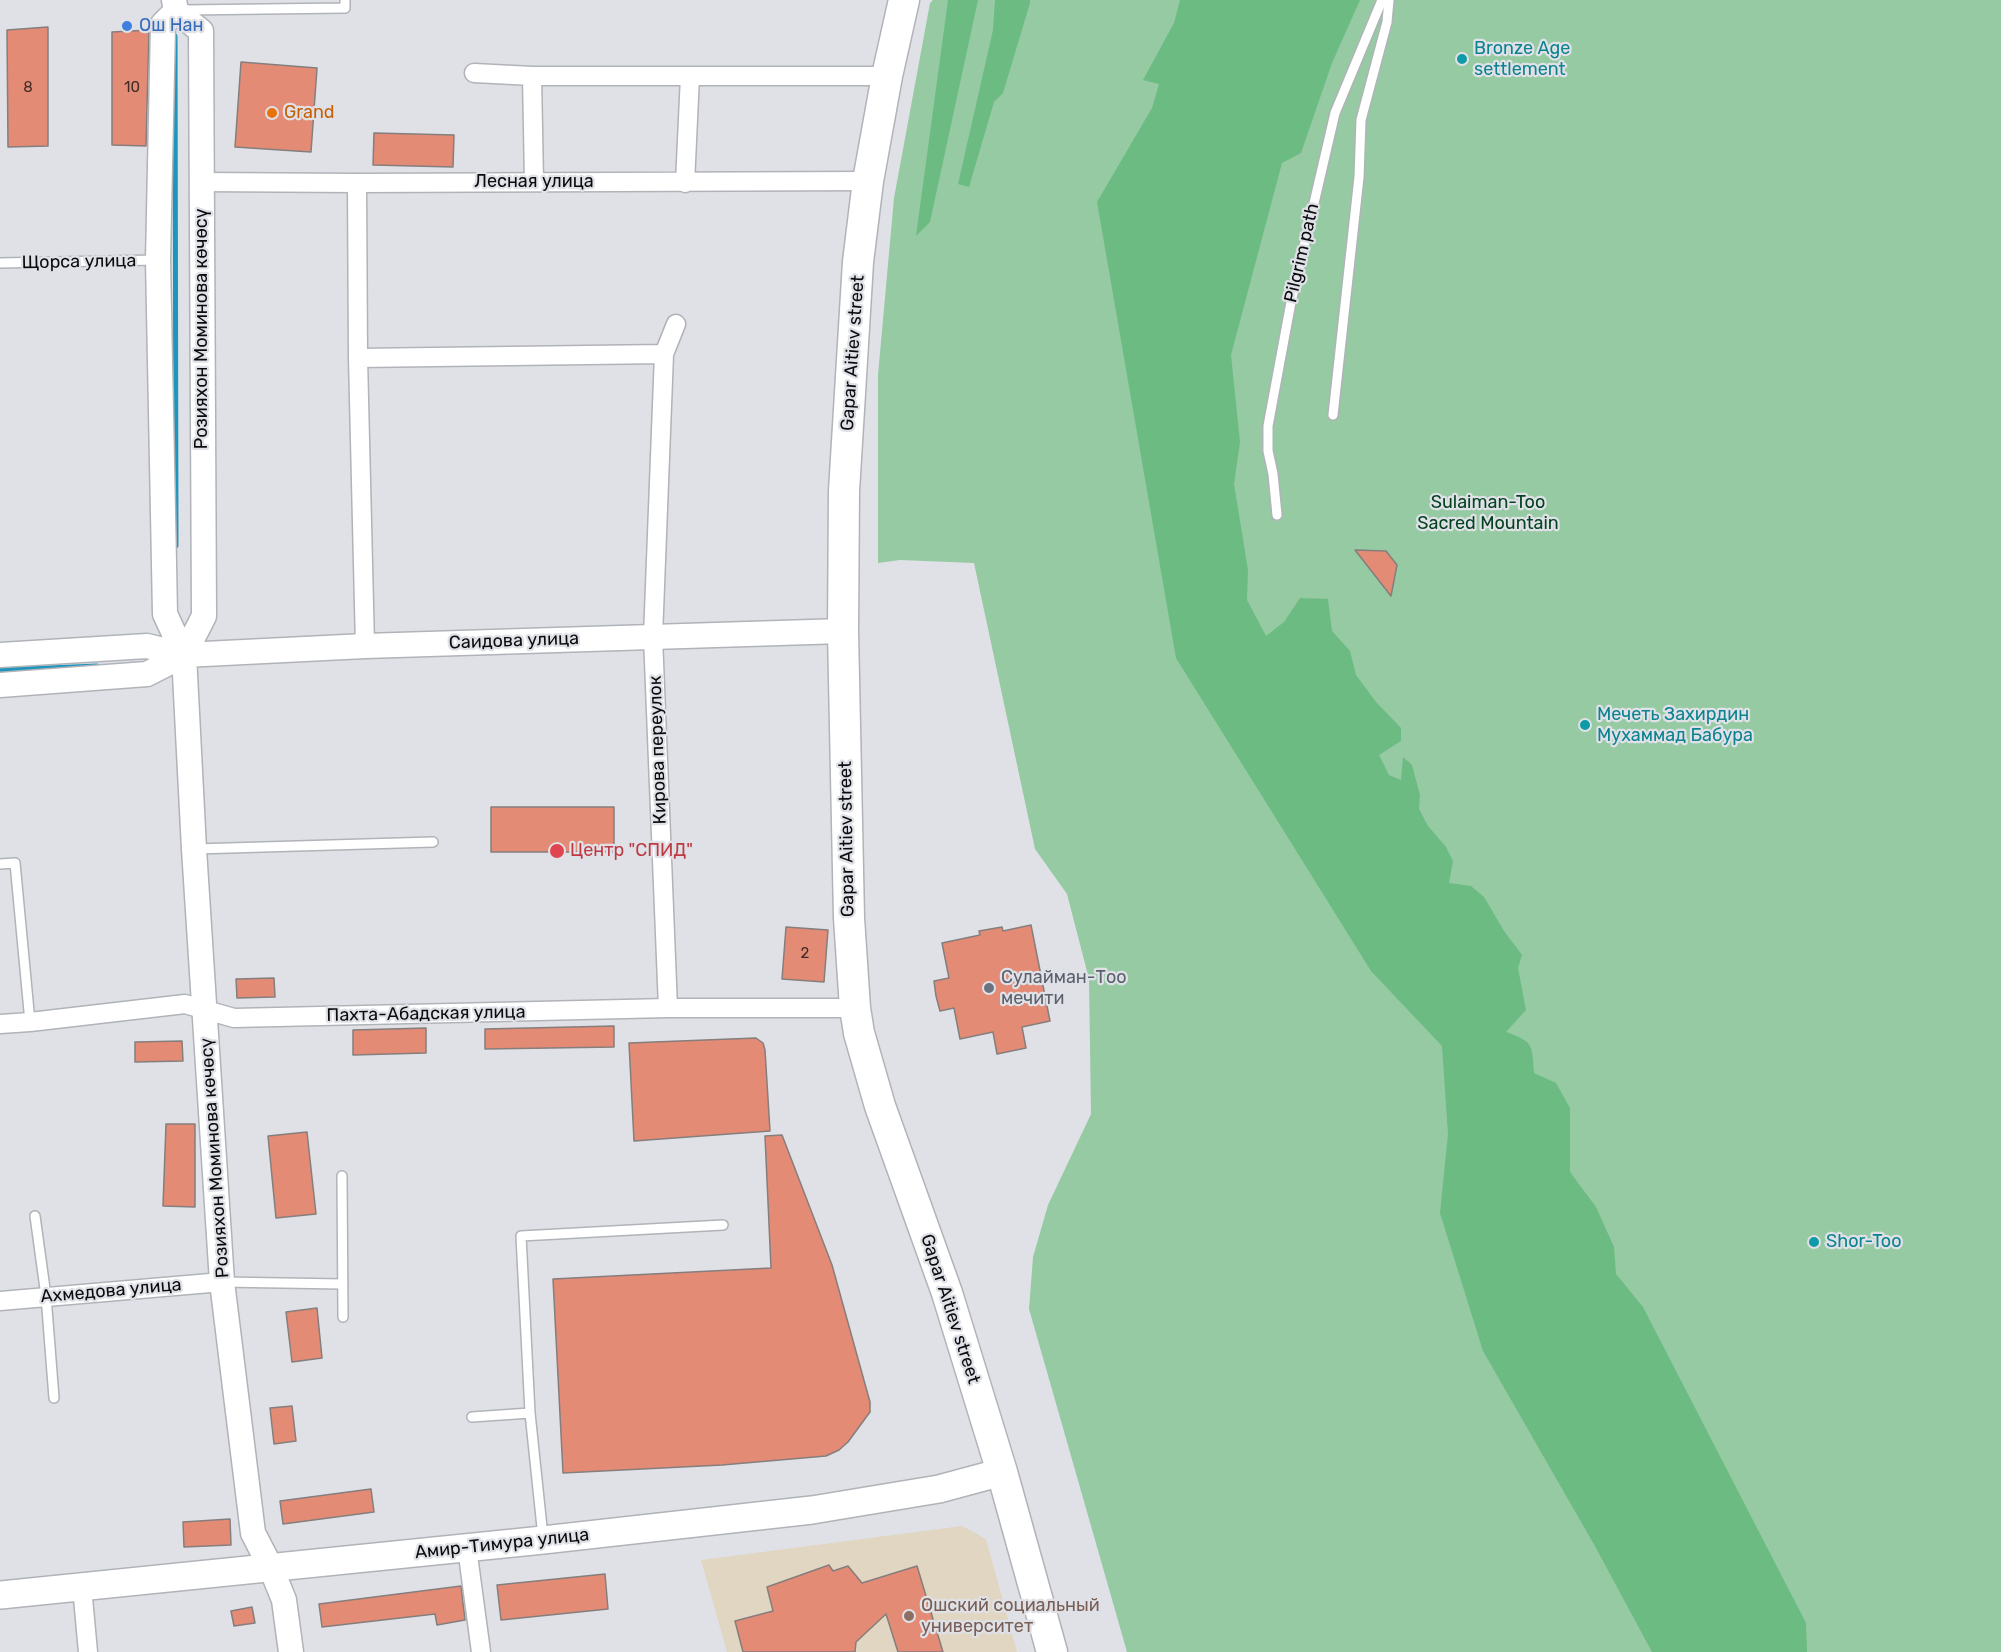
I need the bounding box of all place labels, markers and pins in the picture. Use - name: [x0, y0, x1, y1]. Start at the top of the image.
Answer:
- place label: Ош Нан: [139, 15, 204, 37]
- marker: Ош Нан: [120, 19, 134, 33]
- place label: Bronze Age settlement: [1474, 38, 1570, 80]
- marker: Bronze Age settlement: [1455, 52, 1469, 66]
- place label: Grand: [284, 102, 335, 124]
- marker: Grand: [265, 106, 279, 120]
- place label: Мечеть Захирдин Мухаммад Бабура: [1597, 704, 1753, 746]
- marker: Мечеть Захирдин Мухаммад Бабура: [1578, 718, 1592, 732]
- place label: Центр "СПИД": [570, 840, 693, 862]
- marker: Центр "СПИД": [548, 842, 566, 860]
- place label: Сулайман-Тоо мечити: [1001, 967, 1127, 1010]
- marker: Сулайман-Тоо мечити: [982, 981, 996, 995]
- place label: Shor-Too: [1826, 1231, 1902, 1253]
- marker: Shor-Too: [1807, 1235, 1821, 1249]
- place label: Ошский социальный университет: [921, 1595, 1100, 1638]
- marker: Ошский социальный университет: [902, 1609, 916, 1623]

